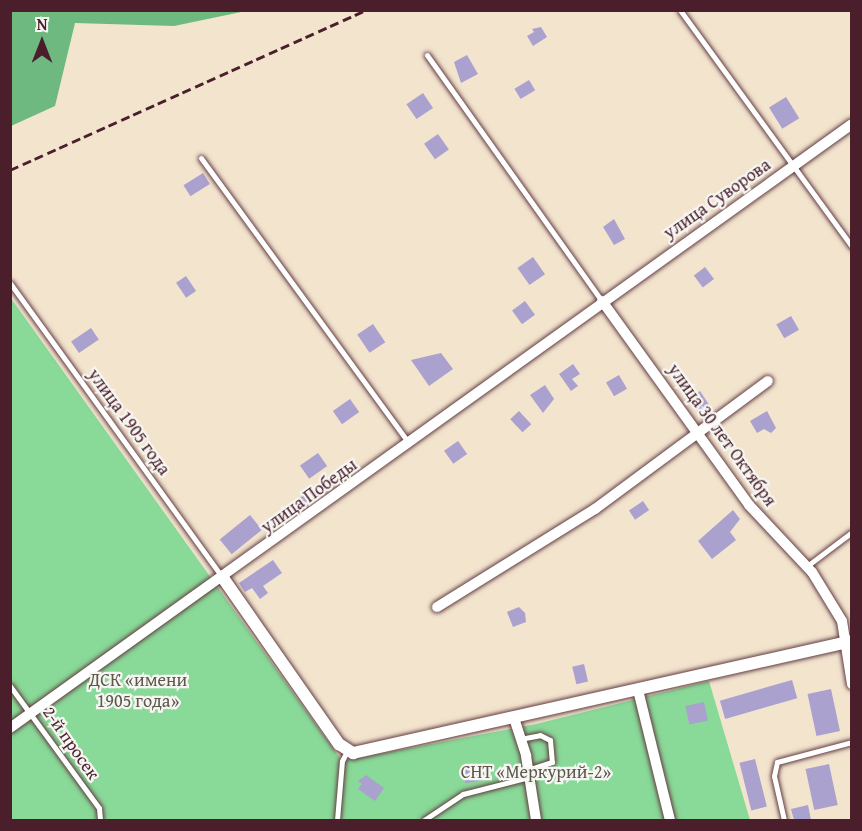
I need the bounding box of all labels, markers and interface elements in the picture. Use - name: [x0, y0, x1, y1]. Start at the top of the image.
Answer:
- north arrow: [12, 12, 72, 72]
- text: N: [37, 12, 47, 36]
- street label: улица Суворова: [659, 154, 775, 244]
- street label: улица 30 лет Октября: [663, 359, 781, 511]
- street label: улица 1905 года: [83, 365, 175, 479]
- street label: улица Победы: [257, 454, 361, 538]
- park label: ДСК «имени 1905 года»: [89, 670, 187, 712]
- street label: 2-й просек: [38, 702, 104, 784]
- park label: СНТ «Меркурий-2»: [461, 761, 611, 783]

